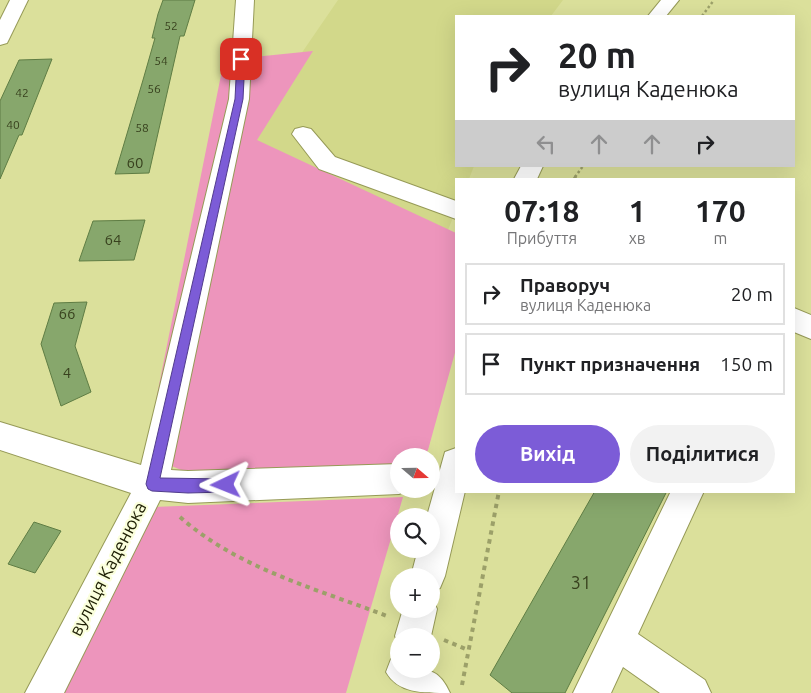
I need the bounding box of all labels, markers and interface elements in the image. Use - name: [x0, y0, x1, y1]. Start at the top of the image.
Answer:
- house number: 52: [164, 19, 178, 32]
- icon: right: [475, 35, 540, 100]
- text: 20 m: [558, 35, 636, 75]
- pin: [220, 38, 262, 80]
- icon: arrive: [227, 45, 255, 73]
- house number: 54: [154, 54, 168, 67]
- text: вулиця Каденюка: [558, 76, 739, 101]
- house number: 56: [147, 82, 161, 95]
- house number: 42: [15, 86, 29, 99]
- house number: 40: [6, 118, 20, 131]
- house number: 58: [135, 121, 149, 134]
- icon: left: [532, 130, 560, 158]
- icon: ahead: [585, 130, 613, 158]
- icon: ahead: [638, 130, 666, 158]
- icon: right: [691, 130, 719, 158]
- house number: 60: [127, 154, 143, 171]
- text: 07:18: [504, 194, 579, 228]
- text: 1: [629, 194, 646, 228]
- text: 170: [695, 194, 746, 228]
- text: Прибуття: [507, 229, 577, 247]
- text: хв: [629, 229, 646, 247]
- text: m: [713, 229, 727, 247]
- house number: 64: [105, 231, 121, 248]
- text: Праворуч: [520, 274, 610, 296]
- icon: right: [477, 280, 505, 308]
- text: 20 m: [731, 283, 773, 305]
- text: вулиця Каденюка: [520, 296, 651, 314]
- house number: 66: [59, 305, 75, 322]
- icon: arrive: [477, 350, 505, 378]
- text: Пункт призначення: [520, 353, 700, 375]
- text: 150 m: [720, 353, 773, 375]
- house number: 4: [63, 364, 71, 381]
- button: Вихід: [475, 425, 620, 483]
- button: Поділитися: [630, 425, 775, 483]
- north arrow: [390, 448, 440, 498]
- map controls: [390, 448, 440, 678]
- position arrow: [199, 458, 251, 510]
- street label: вулиця Каденюка: [65, 498, 150, 639]
- button: search: [390, 508, 440, 558]
- button: +: [390, 568, 440, 618]
- house number: 31: [571, 572, 591, 592]
- button: −: [390, 628, 440, 678]

